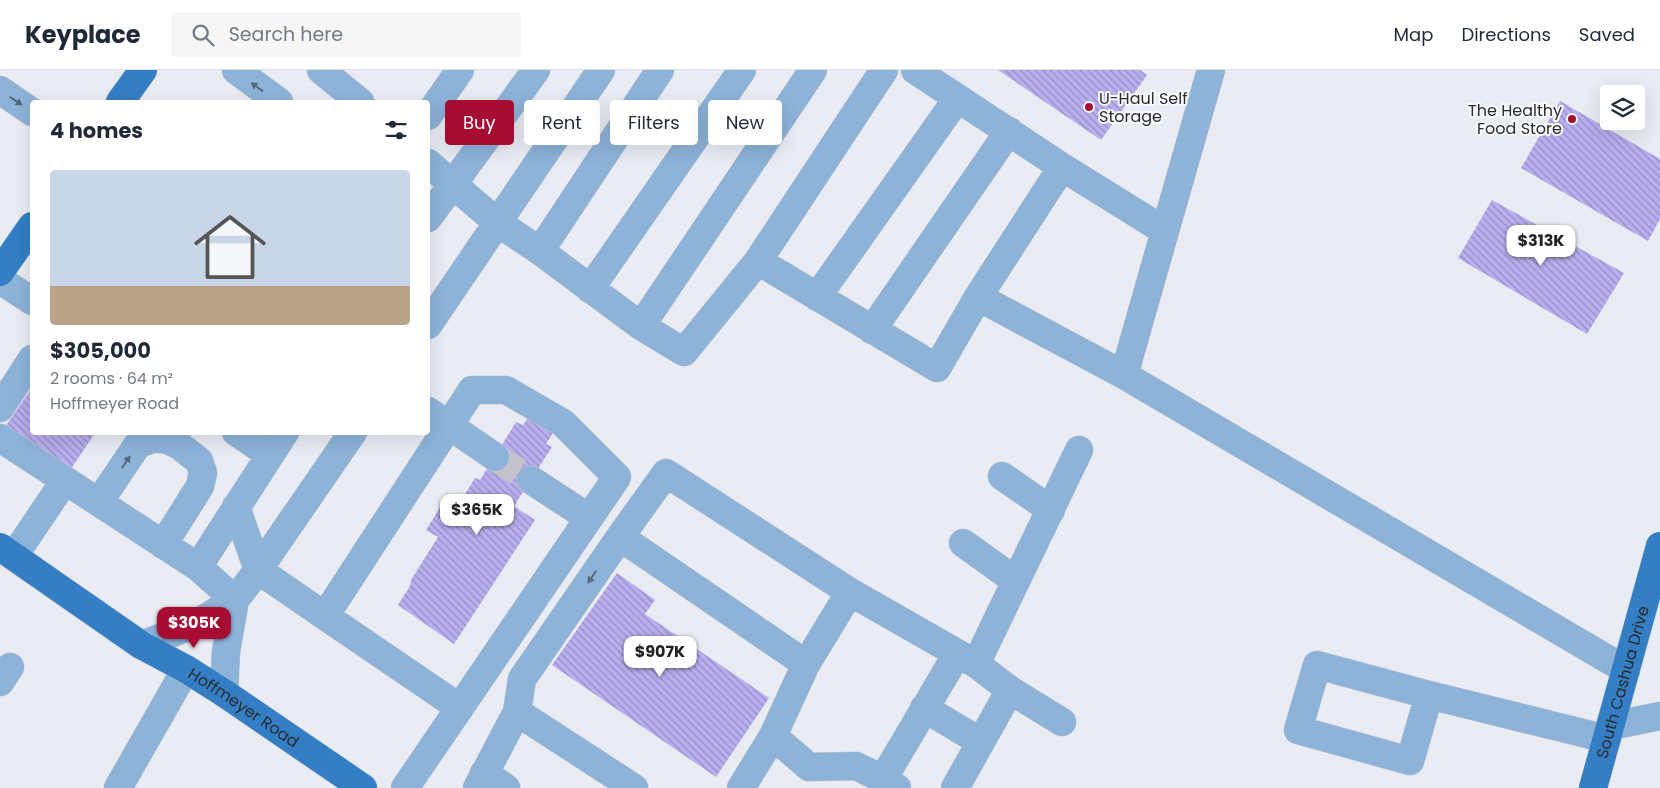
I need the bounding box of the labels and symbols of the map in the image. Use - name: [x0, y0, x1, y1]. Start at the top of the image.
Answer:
- one-way arrow: [250, 82, 264, 92]
- place label: U-Haul Self Storage: [1099, 87, 1187, 128]
- one-way arrow: [9, 96, 23, 106]
- place label: The Healthy Food Store: [1468, 99, 1562, 140]
- marker: U-Haul Self Storage: [1083, 101, 1095, 113]
- marker: The Healthy Food Store: [1566, 113, 1578, 125]
- pin: $313K: [1506, 224, 1576, 267]
- one-way arrow: [121, 455, 131, 469]
- pin: $365K: [442, 494, 512, 536]
- one-way arrow: [587, 571, 597, 584]
- street label: South Cashua Drive: [1590, 603, 1654, 761]
- pin: $305K: [159, 606, 229, 649]
- pin: $907K: [625, 636, 695, 678]
- street label: Hoffmeyer Road: [184, 662, 304, 753]

